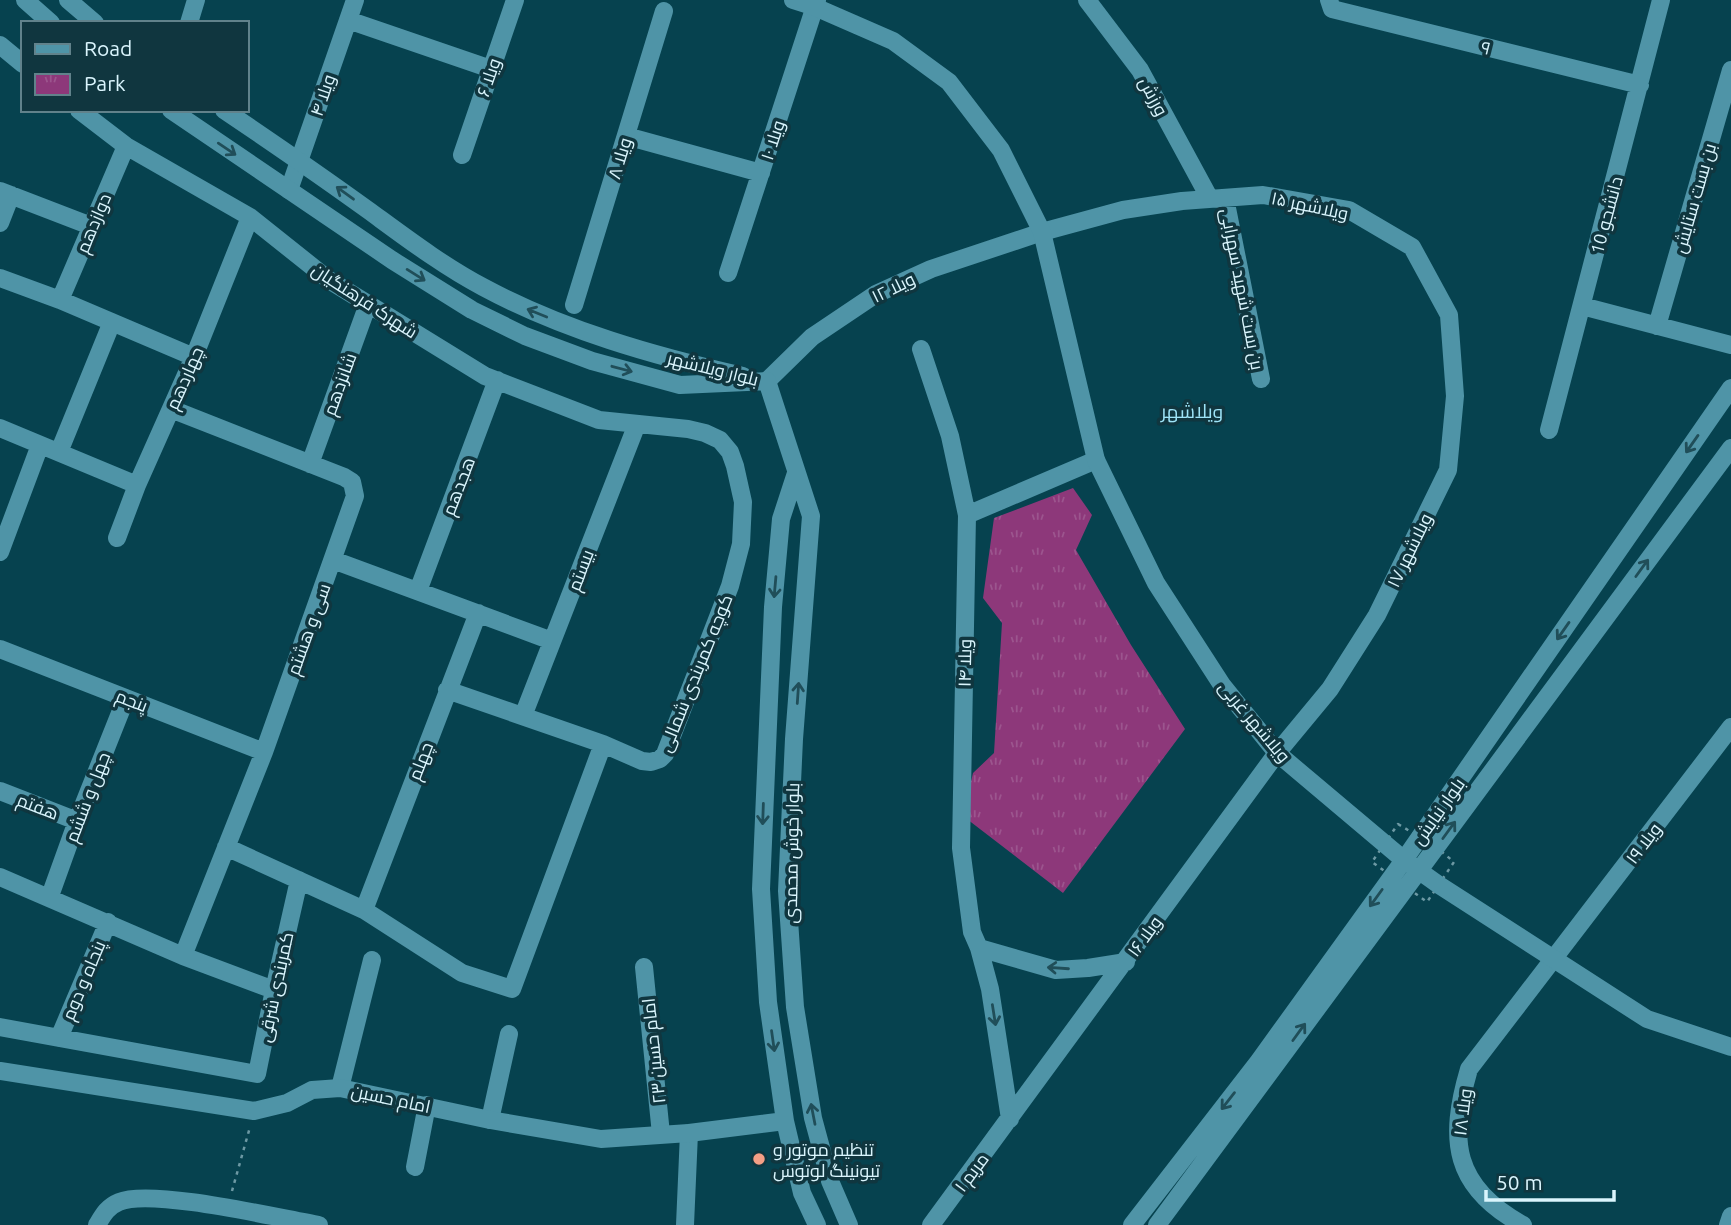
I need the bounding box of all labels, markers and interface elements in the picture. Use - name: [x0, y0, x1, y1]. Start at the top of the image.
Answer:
- legend: [21, 21, 248, 112]
- text: Road: [84, 36, 132, 60]
- street label: ۹: [1479, 36, 1493, 58]
- street label: ۶ ویلا: [472, 55, 506, 100]
- text: Park: [84, 71, 126, 95]
- street label: ۴ ویلا: [306, 72, 340, 119]
- street label: ورزش: [1134, 73, 1172, 120]
- street label: ۱۰ ویلا: [756, 117, 790, 163]
- street label: ویلا ۸: [603, 135, 637, 182]
- one-way arrow: [217, 141, 236, 156]
- street label: بن بست ستایش: [1669, 141, 1721, 256]
- street label: دانشجو 10: [1586, 174, 1628, 257]
- one-way arrow: [336, 186, 355, 201]
- street label: ویلاشهر ۱۵: [1269, 187, 1350, 225]
- street label: دوازدهم: [71, 190, 117, 257]
- street label: بن بست شهید سهرابی: [1216, 207, 1268, 372]
- street label: شهرک فرهنگیان: [307, 258, 421, 343]
- street label: ویلا ۱۲: [868, 268, 919, 308]
- one-way arrow: [406, 269, 426, 283]
- one-way arrow: [527, 306, 549, 319]
- street label: چهاردهم: [161, 343, 209, 414]
- street label: بلوار ویلاشهر: [664, 347, 761, 391]
- street label: شانزدهم: [318, 350, 362, 419]
- one-way arrow: [611, 364, 633, 377]
- district label: ویلاشهر: [1160, 400, 1223, 423]
- one-way arrow: [1685, 434, 1699, 453]
- street label: هجدهم: [438, 454, 481, 519]
- street label: ویلاشهر ۱۷: [1383, 510, 1437, 591]
- street label: بیستم: [563, 546, 600, 595]
- one-way arrow: [1635, 559, 1650, 578]
- one-way arrow: [768, 575, 781, 598]
- street label: سی و هشتم: [282, 581, 337, 678]
- street label: کوچه کمربندی شمالی: [654, 591, 739, 756]
- one-way arrow: [1556, 621, 1570, 640]
- street label: ۱۴ ویلا: [954, 639, 976, 687]
- street label: ویلاشهر غربی: [1214, 676, 1295, 767]
- one-way arrow: [792, 682, 805, 704]
- street label: پنجم: [112, 685, 151, 718]
- street label: چهلم: [404, 739, 439, 784]
- street label: چهل و ششم: [61, 749, 116, 846]
- street label: بلوار نیایش: [1408, 774, 1470, 849]
- street label: بلوار خوش محمدی: [780, 782, 804, 924]
- street label: هفتم: [13, 789, 62, 826]
- one-way arrow: [756, 802, 770, 825]
- street label: ۱۹ ویلا: [1621, 819, 1666, 868]
- one-way arrow: [1441, 820, 1456, 839]
- one-way arrow: [1369, 888, 1383, 907]
- street label: ۱۶ ویلا: [1123, 912, 1167, 961]
- street label: کمربندی شرقی: [254, 930, 298, 1044]
- street label: پنجاه و دوم: [57, 937, 112, 1024]
- one-way arrow: [1047, 961, 1070, 974]
- street label: امام حسین ۲۳: [638, 997, 671, 1105]
- one-way arrow: [988, 1003, 1001, 1026]
- one-way arrow: [1292, 1023, 1307, 1042]
- one-way arrow: [767, 1029, 780, 1052]
- street label: امام حسین: [349, 1080, 432, 1119]
- street label: ویلا ۱۸: [1449, 1087, 1477, 1137]
- one-way arrow: [1221, 1092, 1236, 1110]
- one-way arrow: [805, 1103, 819, 1126]
- place label: تنظیم موتور و تیونینگ لوتوس: [773, 1139, 880, 1182]
- street label: ۱ مریم: [950, 1149, 994, 1197]
- marker: تنظیم موتور و تیونینگ لوتوس: [751, 1151, 767, 1167]
- scale bar: [1486, 1158, 1614, 1202]
- text: 50 m: [1496, 1170, 1543, 1194]

